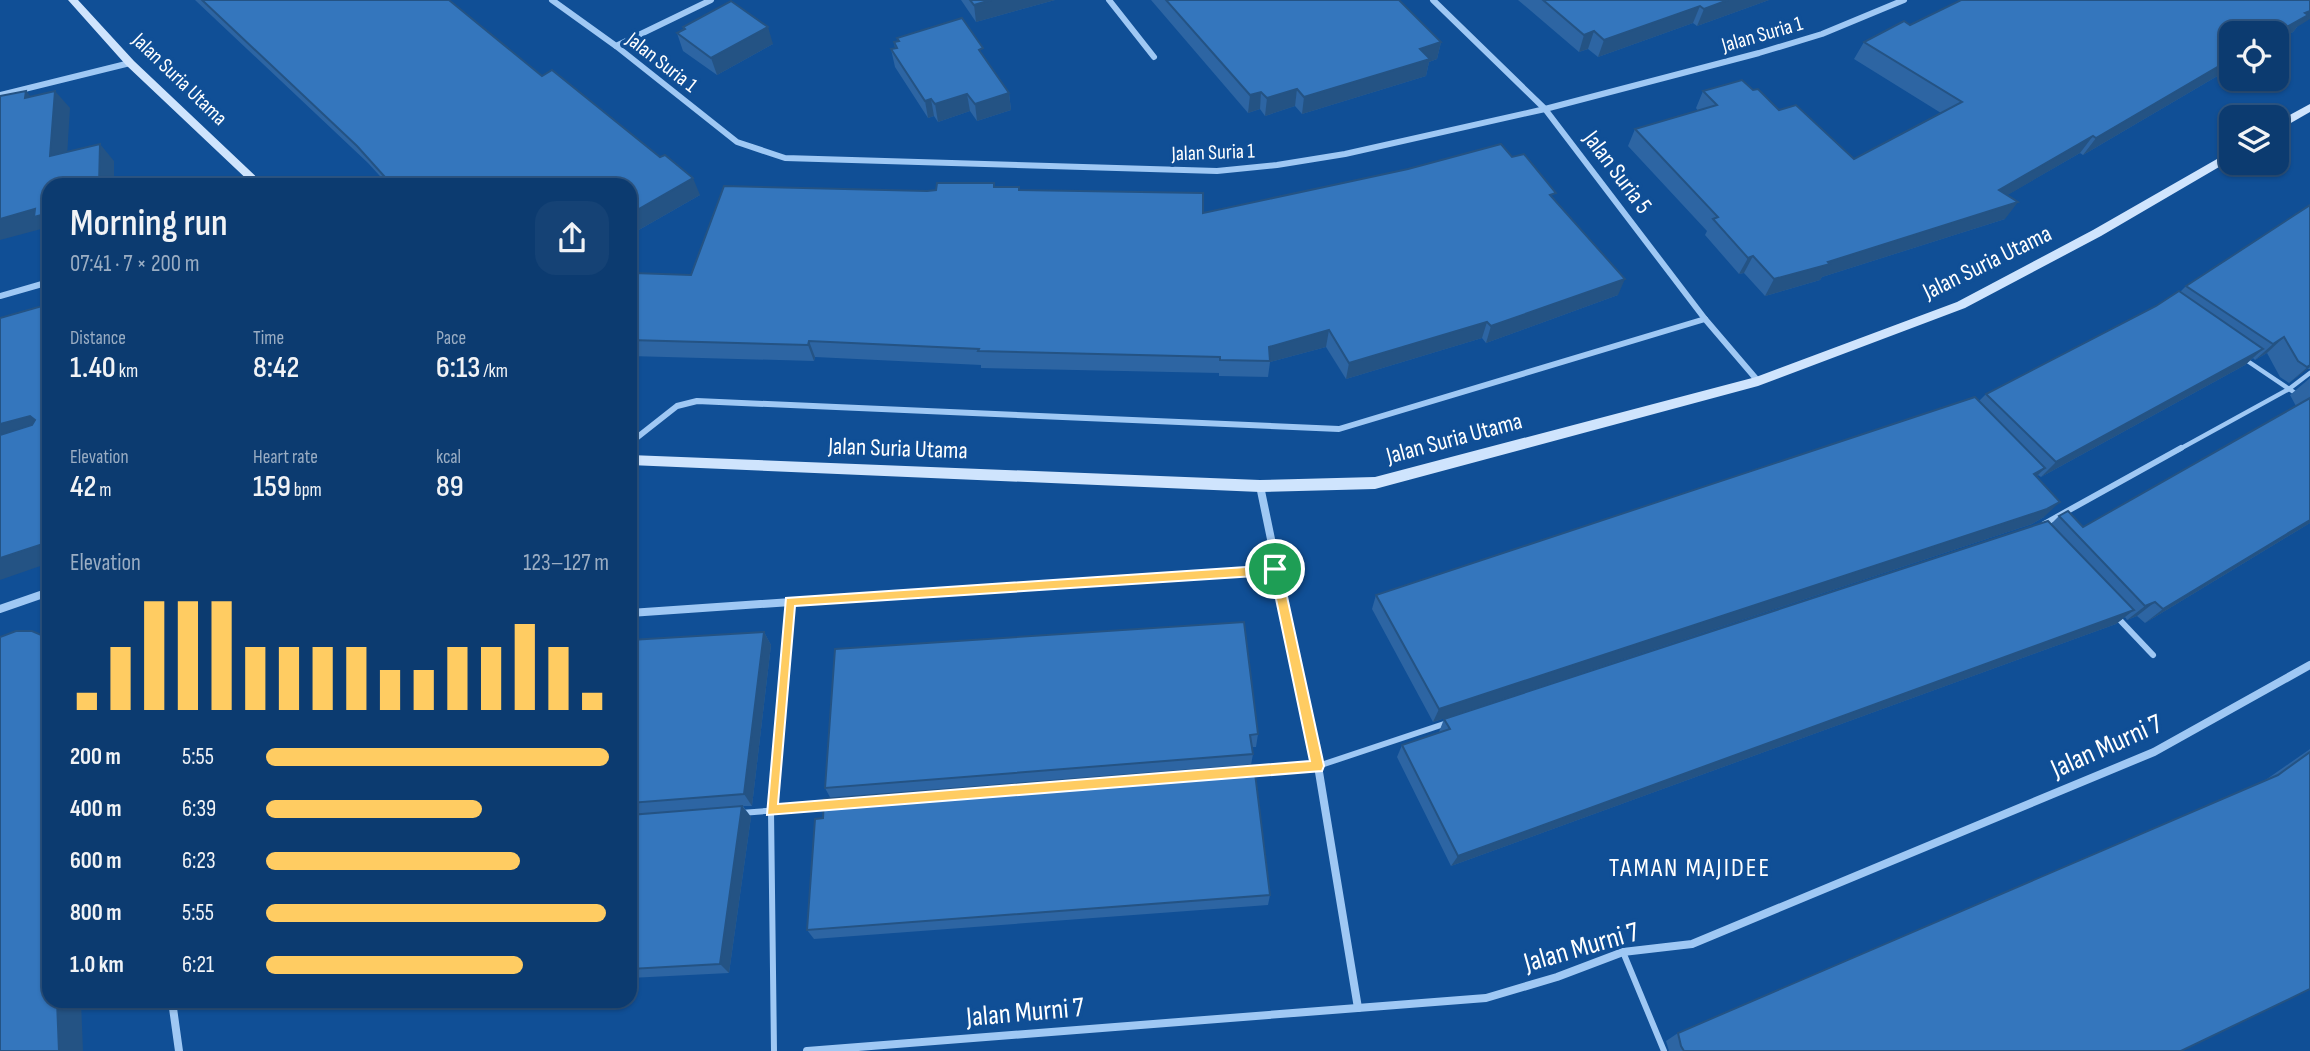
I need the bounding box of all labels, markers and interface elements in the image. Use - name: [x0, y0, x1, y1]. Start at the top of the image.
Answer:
- street label: Jalan Suria 1: [1718, 11, 1806, 58]
- map controls: [2219, 21, 2289, 175]
- button: locate: [2219, 21, 2289, 91]
- street label: Jalan Suria 1: [620, 26, 703, 98]
- street label: Jalan Suria Utama: [126, 27, 232, 131]
- button: layers: [2219, 105, 2289, 175]
- street label: Jalan Suria 5: [1576, 124, 1658, 219]
- street label: Jalan Suria 1: [1170, 139, 1256, 166]
- text: Morning run: [70, 201, 228, 246]
- button: share: [535, 201, 609, 275]
- street label: Jalan Suria Utama: [1917, 219, 2056, 307]
- text: 07:41 · 7 × 200 m: [70, 250, 199, 278]
- text: Distance: [70, 327, 126, 350]
- text: Time: [253, 327, 284, 350]
- text: Pace: [436, 327, 466, 350]
- text: 1.40: [70, 350, 116, 386]
- text: 8:42: [253, 350, 299, 386]
- text: 6:13: [436, 350, 480, 386]
- text: km: [116, 360, 138, 383]
- text: /km: [480, 360, 508, 383]
- street label: Jalan Suria Utama: [1382, 406, 1525, 471]
- street label: Jalan Suria Utama: [827, 432, 968, 465]
- text: Elevation: [70, 446, 129, 469]
- text: Heart rate: [253, 446, 318, 469]
- text: kcal: [436, 446, 461, 469]
- text: 42: [70, 469, 96, 505]
- text: 159: [253, 469, 291, 505]
- text: 89: [436, 469, 464, 505]
- text: m: [96, 479, 112, 502]
- text: bpm: [291, 479, 322, 502]
- pin: [1245, 539, 1305, 599]
- text: Elevation: [70, 549, 141, 577]
- text: 123–127 m: [523, 549, 609, 577]
- icon: arrive: [1256, 550, 1294, 588]
- street label: Jalan Murni 7: [2045, 707, 2167, 786]
- text: 200 m: [70, 743, 121, 771]
- text: 5:55: [182, 743, 214, 771]
- text: 400 m: [70, 795, 121, 823]
- text: 6:39: [182, 795, 216, 823]
- text: 600 m: [70, 847, 122, 875]
- text: 6:23: [182, 847, 216, 875]
- district label: TAMAN MAJIDEE: [1609, 853, 1771, 884]
- text: 800 m: [70, 899, 122, 927]
- text: 5:55: [182, 899, 214, 927]
- street label: Jalan Murni 7: [1519, 915, 1643, 980]
- text: 1.0 km: [70, 951, 124, 979]
- text: 6:21: [182, 951, 214, 979]
- street label: Jalan Murni 7: [964, 991, 1085, 1034]

